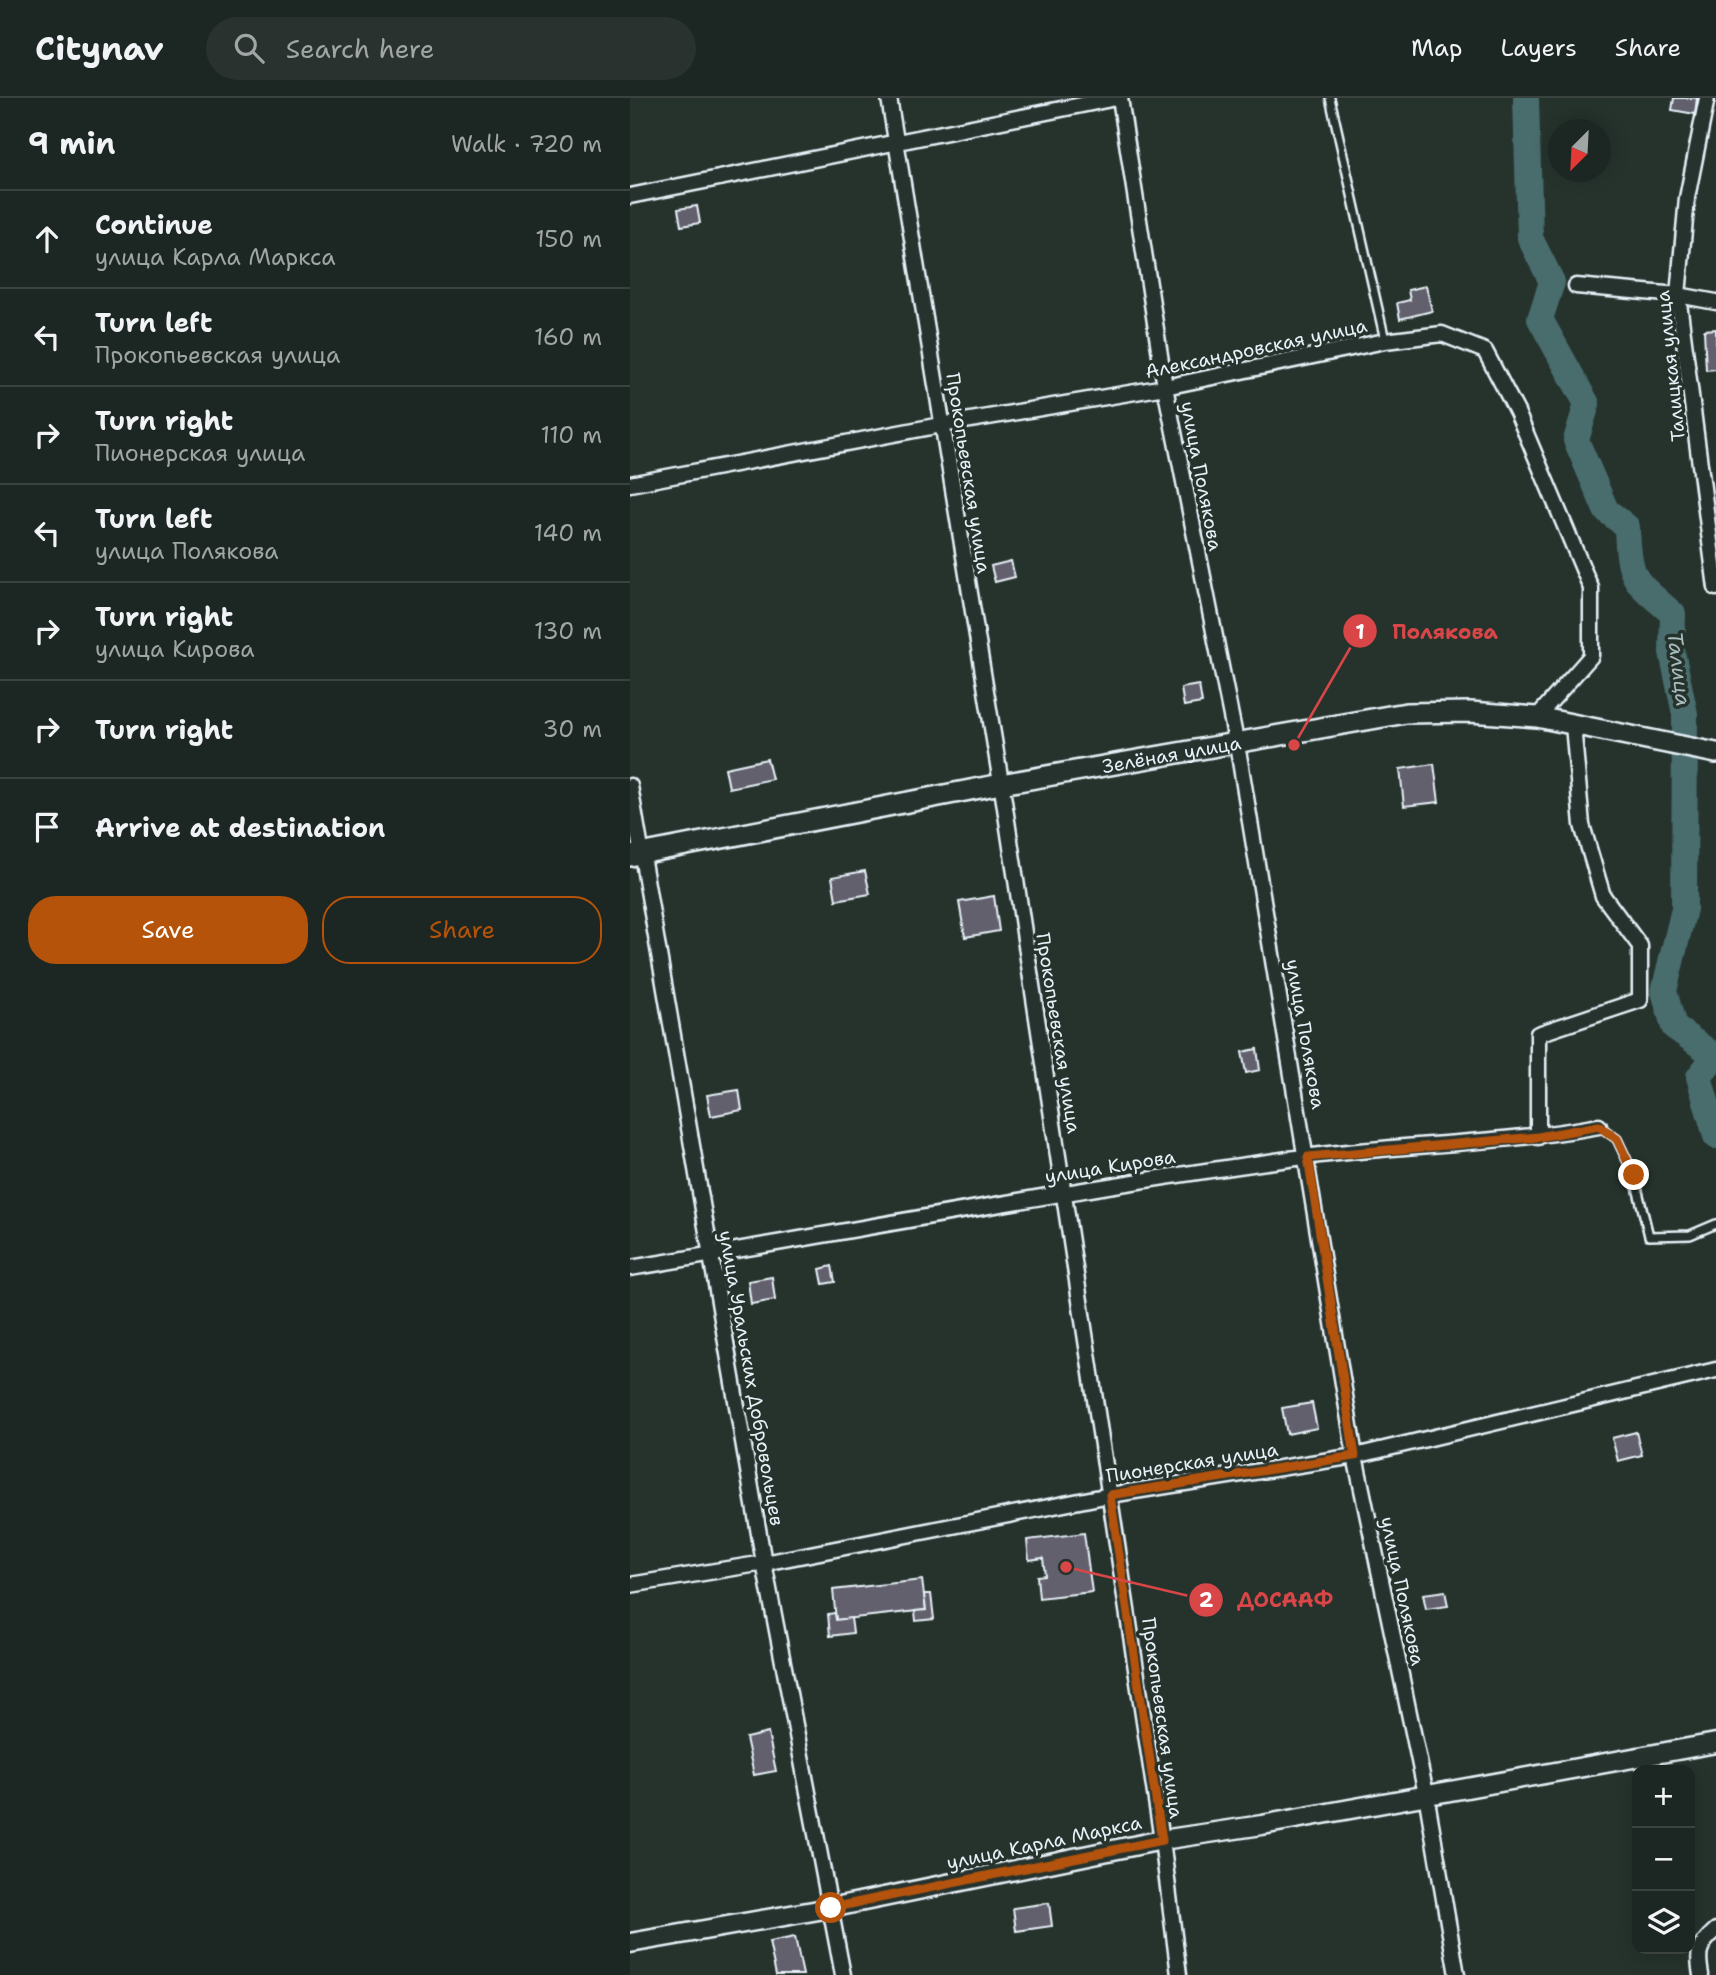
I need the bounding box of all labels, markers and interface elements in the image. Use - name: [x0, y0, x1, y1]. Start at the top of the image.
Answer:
- search box: [206, 17, 696, 80]
- text: Citynav: [35, 26, 164, 71]
- icon: search: [230, 29, 268, 67]
- text: Search here: [286, 31, 434, 66]
- text: Map: [1411, 32, 1462, 64]
- text: Layers: [1500, 32, 1577, 64]
- text: Share: [1615, 32, 1681, 64]
- north arrow: [1548, 119, 1611, 182]
- text: 9 min: [28, 123, 115, 164]
- text: Walk · 720 m: [451, 129, 602, 159]
- text: Continue: [95, 207, 213, 242]
- icon: ahead: [28, 220, 66, 258]
- text: 150 m: [535, 224, 602, 254]
- text: улица Карла Маркса: [95, 242, 335, 272]
- street label: Талицкая улица: [1650, 289, 1691, 443]
- text: Turn left: [95, 305, 212, 340]
- street label: Александровская улица: [1143, 313, 1369, 384]
- icon: left: [28, 318, 66, 356]
- text: 160 m: [534, 322, 602, 352]
- text: Прокопьевская улица: [95, 340, 340, 370]
- street label: Прокопьевская улица: [940, 371, 997, 575]
- street label: улица Полякова: [1175, 399, 1228, 553]
- text: Turn right: [95, 403, 233, 438]
- icon: right: [28, 416, 66, 454]
- text: 110 m: [540, 420, 602, 450]
- text: Пионерская улица: [95, 438, 305, 468]
- text: Turn left: [95, 501, 212, 536]
- icon: left: [28, 514, 66, 552]
- text: 140 m: [534, 518, 602, 548]
- text: улица Полякова: [95, 536, 279, 566]
- text: Turn right: [95, 599, 233, 634]
- callout: Полякова: [1343, 610, 1511, 652]
- icon: right: [28, 612, 66, 650]
- text: 130 m: [534, 616, 602, 646]
- text: 1: [1355, 618, 1365, 646]
- text: Полякова: [1392, 618, 1498, 646]
- water label: Талица: [1661, 630, 1697, 708]
- text: улица Кирова: [95, 634, 255, 664]
- icon: right: [28, 710, 66, 748]
- text: Turn right: [95, 712, 233, 747]
- text: 30 m: [543, 714, 602, 744]
- street label: Зелёная улица: [1100, 730, 1243, 779]
- icon: arrive: [28, 808, 66, 846]
- text: Arrive at destination: [95, 810, 385, 845]
- button: Save: [28, 896, 308, 964]
- button: Share: [322, 896, 602, 964]
- street label: Прокопьевская улица: [1030, 931, 1087, 1135]
- street label: улица Полякова: [1280, 957, 1331, 1111]
- street label: улица Кирова: [1043, 1144, 1177, 1189]
- route end: [1618, 1159, 1649, 1190]
- street label: улица Уральских Добровольцев: [713, 1228, 790, 1528]
- street label: Пионерская улица: [1104, 1437, 1280, 1488]
- street label: улица Полякова: [1375, 1514, 1431, 1668]
- callout: ДОСААФ: [1188, 1579, 1347, 1621]
- text: 2: [1199, 1586, 1214, 1614]
- text: ДОСААФ: [1237, 1586, 1333, 1614]
- street label: Прокопьевская улица: [1136, 1616, 1189, 1820]
- map controls: [1632, 1765, 1695, 1954]
- button: +: [1632, 1765, 1695, 1828]
- street label: улица Карла Маркса: [944, 1810, 1144, 1875]
- button: −: [1632, 1828, 1695, 1891]
- button: layers: [1632, 1891, 1695, 1954]
- route start: [815, 1892, 846, 1923]

